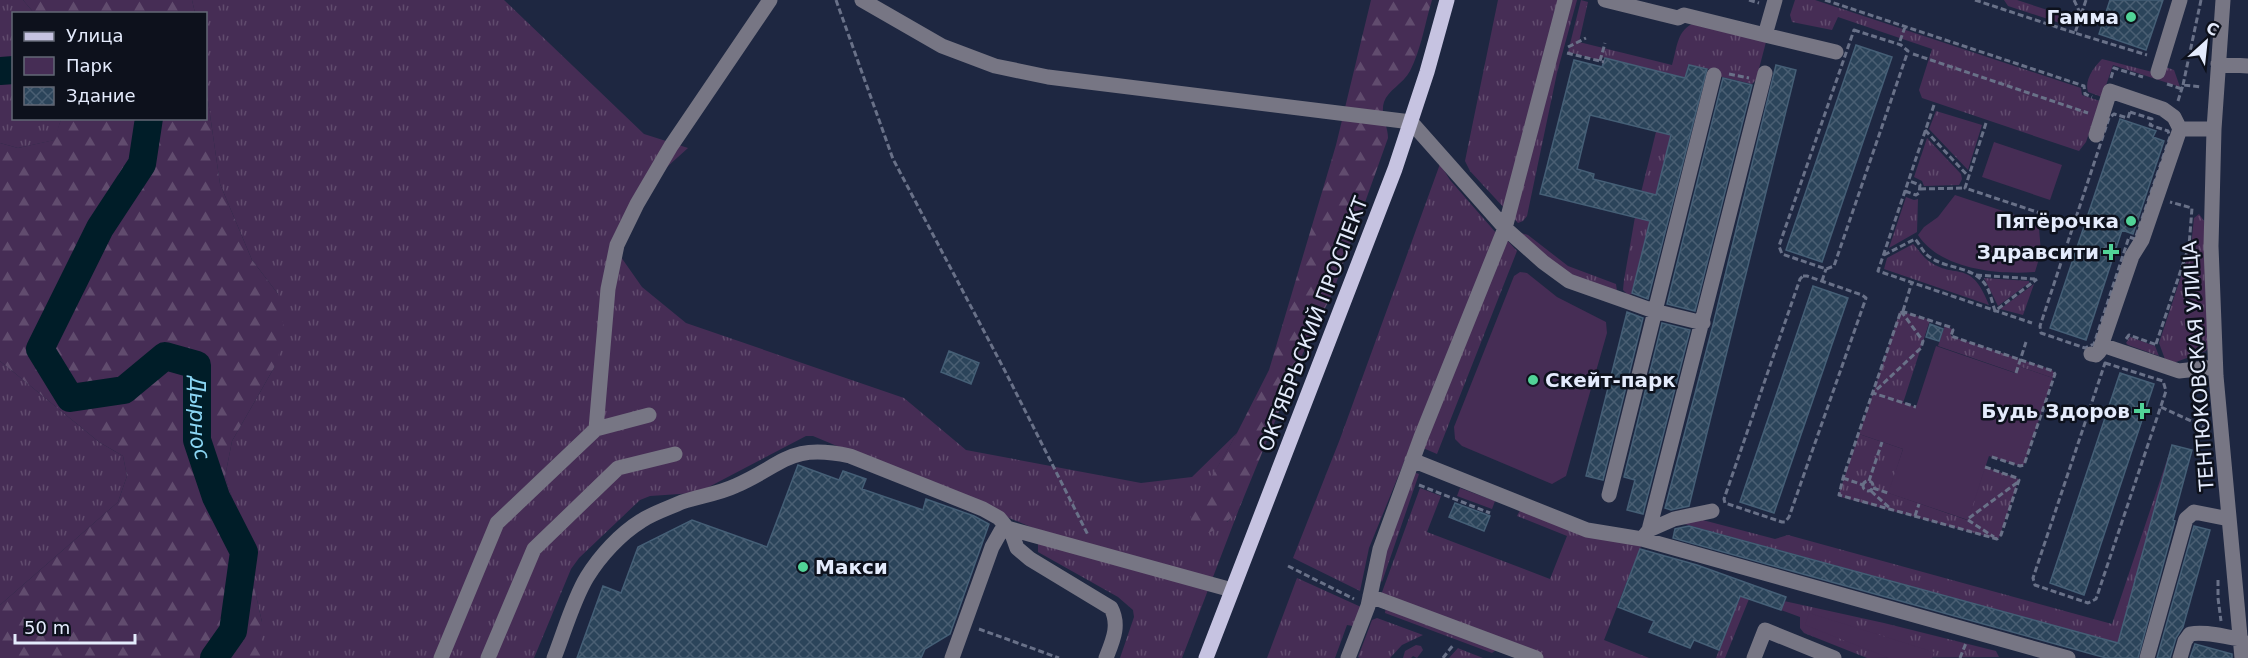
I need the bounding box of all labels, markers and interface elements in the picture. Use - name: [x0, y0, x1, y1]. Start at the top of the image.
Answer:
- place label: Гамма: [2047, 5, 2119, 29]
- marker: Гамма: [2124, 10, 2138, 24]
- legend: [12, 12, 207, 120]
- north arrow: [2176, 12, 2236, 72]
- text: С: [2203, 18, 2222, 40]
- text: Улица: [66, 25, 123, 46]
- text: Парк: [66, 55, 113, 76]
- text: Здание: [66, 85, 136, 106]
- street label: ОКТЯБРЬСКИЙ ПРОСПЕКТ: [1253, 193, 1373, 455]
- place label: Пятёрочка: [1995, 209, 2119, 233]
- marker: Пятёрочка: [2124, 214, 2138, 228]
- place label: Здравсити: [1977, 240, 2099, 264]
- street label: ТЕНТЮКОВСКАЯ УЛИЦА: [2177, 240, 2219, 493]
- marker: Здравсити: [2104, 245, 2118, 259]
- place label: Скейт-парк: [1545, 368, 1676, 392]
- marker: Скейт-парк: [1526, 373, 1540, 387]
- water label: Дырнос: [184, 375, 215, 464]
- place label: Будь Здоров: [1981, 399, 2130, 423]
- marker: Будь Здоров: [2135, 404, 2149, 418]
- place label: Макси: [815, 555, 888, 579]
- marker: Макси: [796, 560, 810, 574]
- scale bar: [15, 607, 135, 645]
- text: 50 m: [24, 617, 70, 638]

